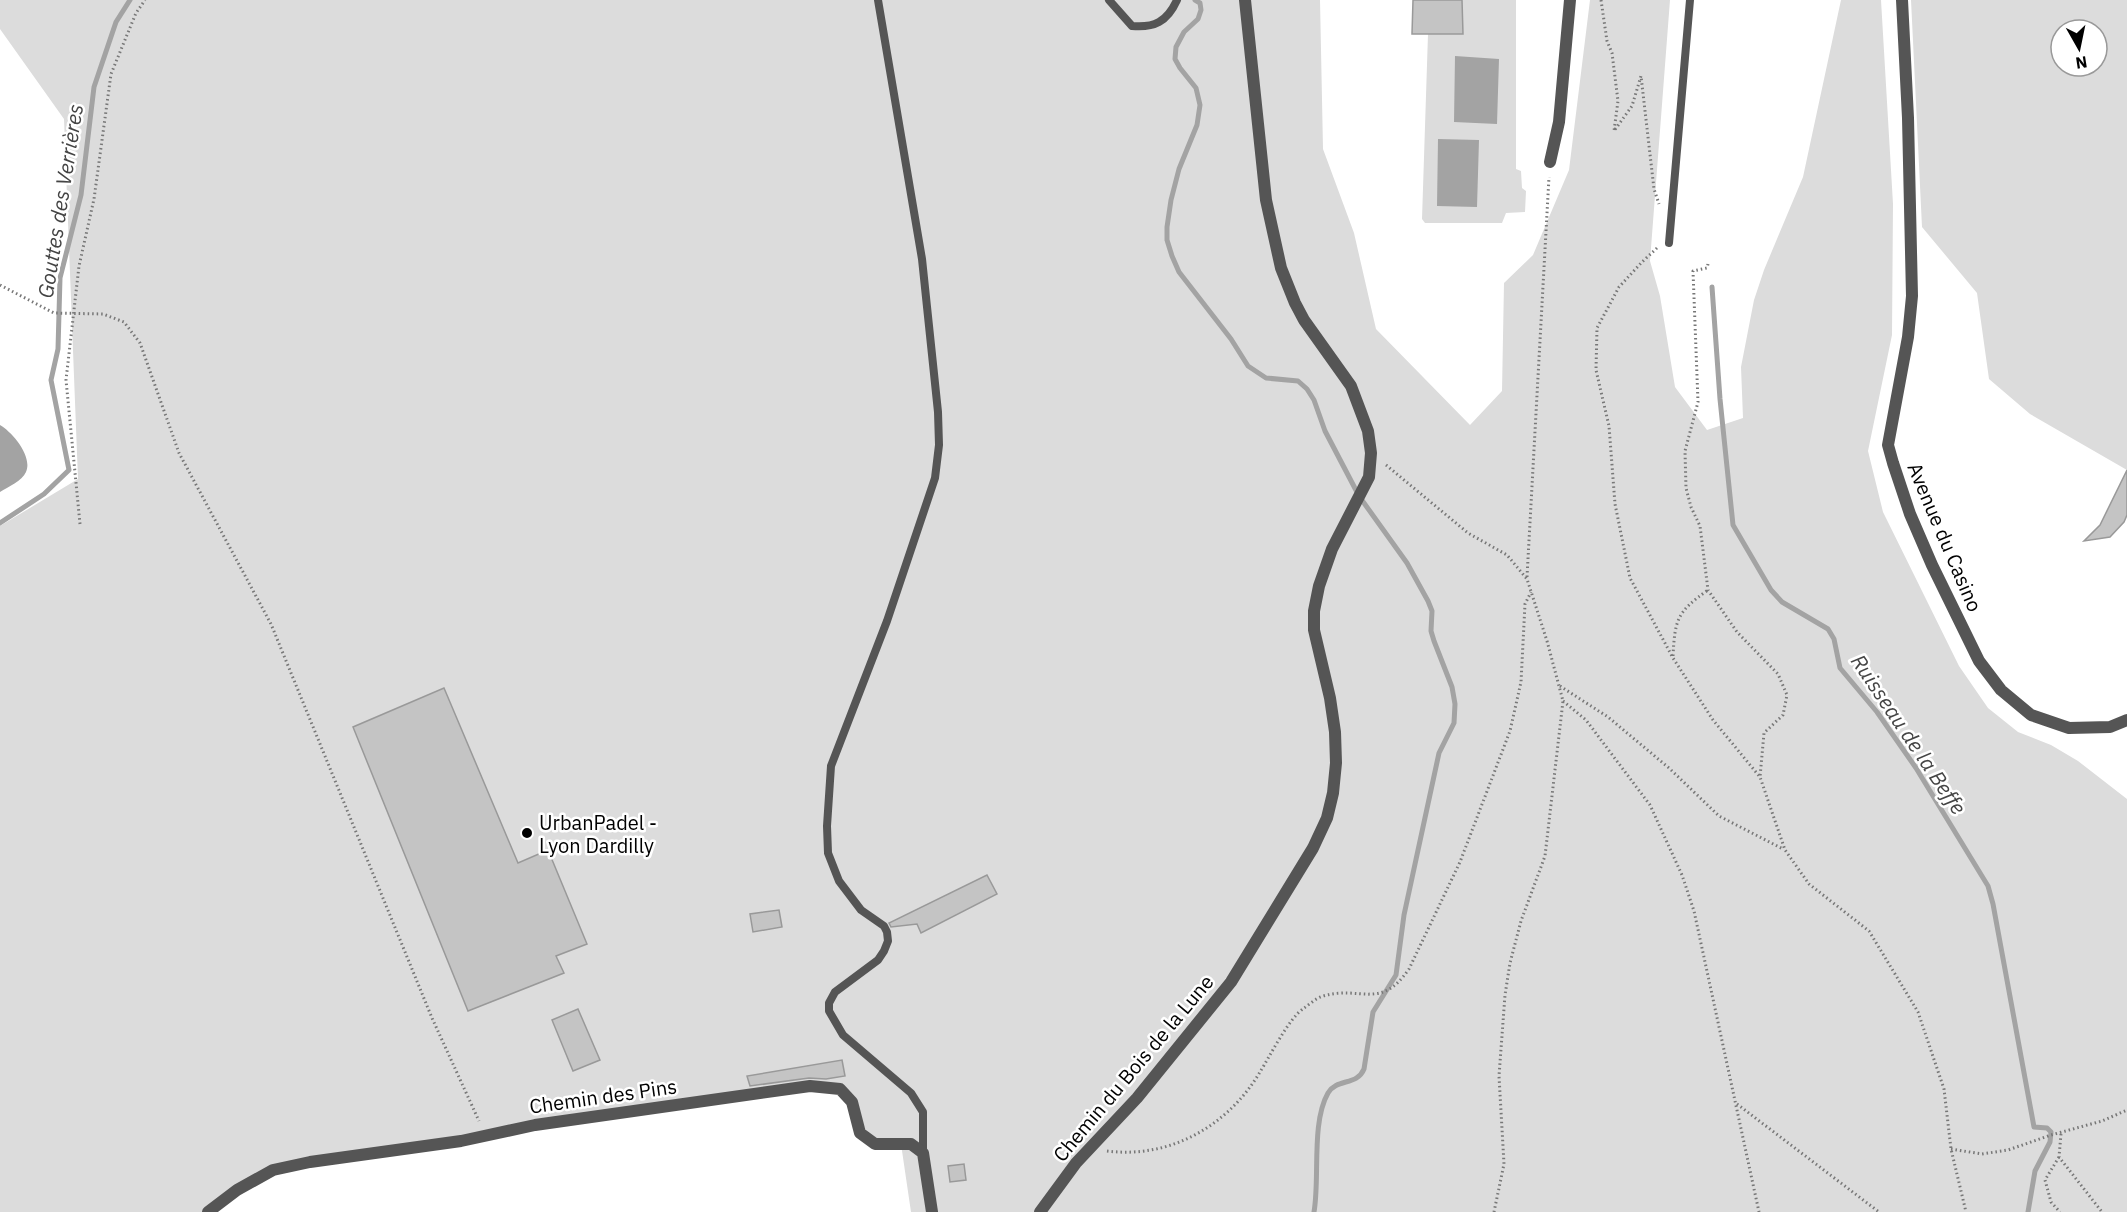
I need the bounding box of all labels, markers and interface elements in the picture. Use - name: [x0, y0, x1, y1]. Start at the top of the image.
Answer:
- north arrow: [2049, 18, 2109, 78]
- text: N: [2074, 52, 2089, 74]
- water label: Gouttes des Verrières: [31, 102, 89, 300]
- street label: Avenue du Casino: [1901, 458, 1989, 616]
- water label: Ruisseau de la Beffe: [1845, 648, 1973, 820]
- place label: UrbanPadel - Lyon Dardilly: [539, 809, 657, 859]
- marker: UrbanPadel - Lyon Dardilly: [520, 826, 534, 840]
- street label: Chemin du Bois de la Lune: [1047, 969, 1219, 1167]
- street label: Chemin des Pins: [528, 1072, 678, 1120]

